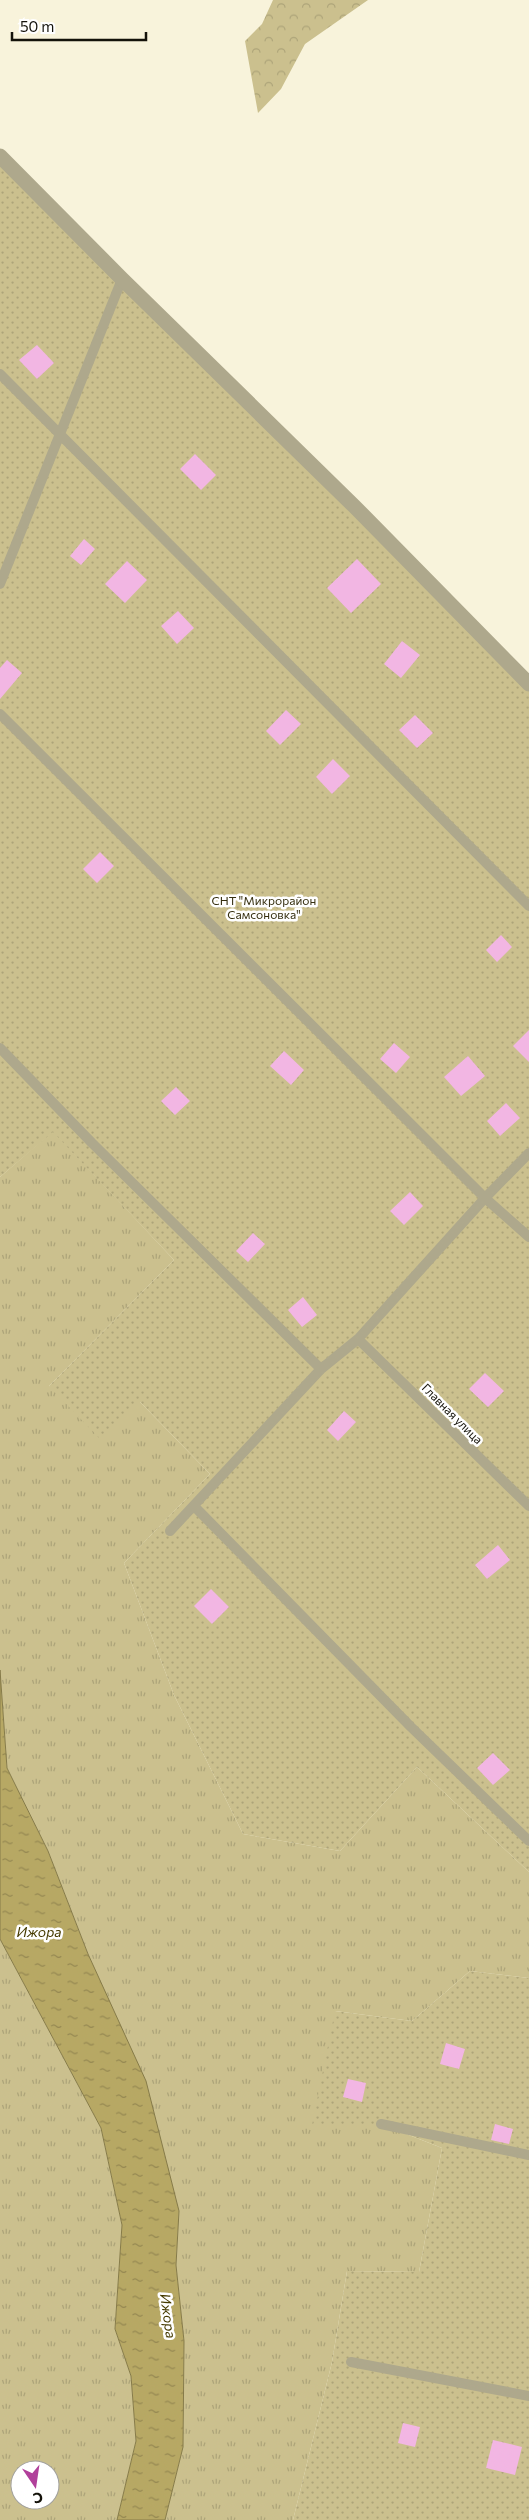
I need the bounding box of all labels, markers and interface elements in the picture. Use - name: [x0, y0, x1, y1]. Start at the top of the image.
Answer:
- scale bar: [12, 10, 146, 42]
- text: 50 m: [20, 17, 54, 35]
- park label: СНТ "Микрорайон Самсоновка": [212, 893, 316, 921]
- street label: Главная улица: [420, 1380, 486, 1446]
- water label: Ижора: [16, 1923, 62, 1940]
- water label: Ижора: [157, 2292, 180, 2339]
- north arrow: [10, 2460, 60, 2510]
- text: С: [31, 2489, 45, 2508]

